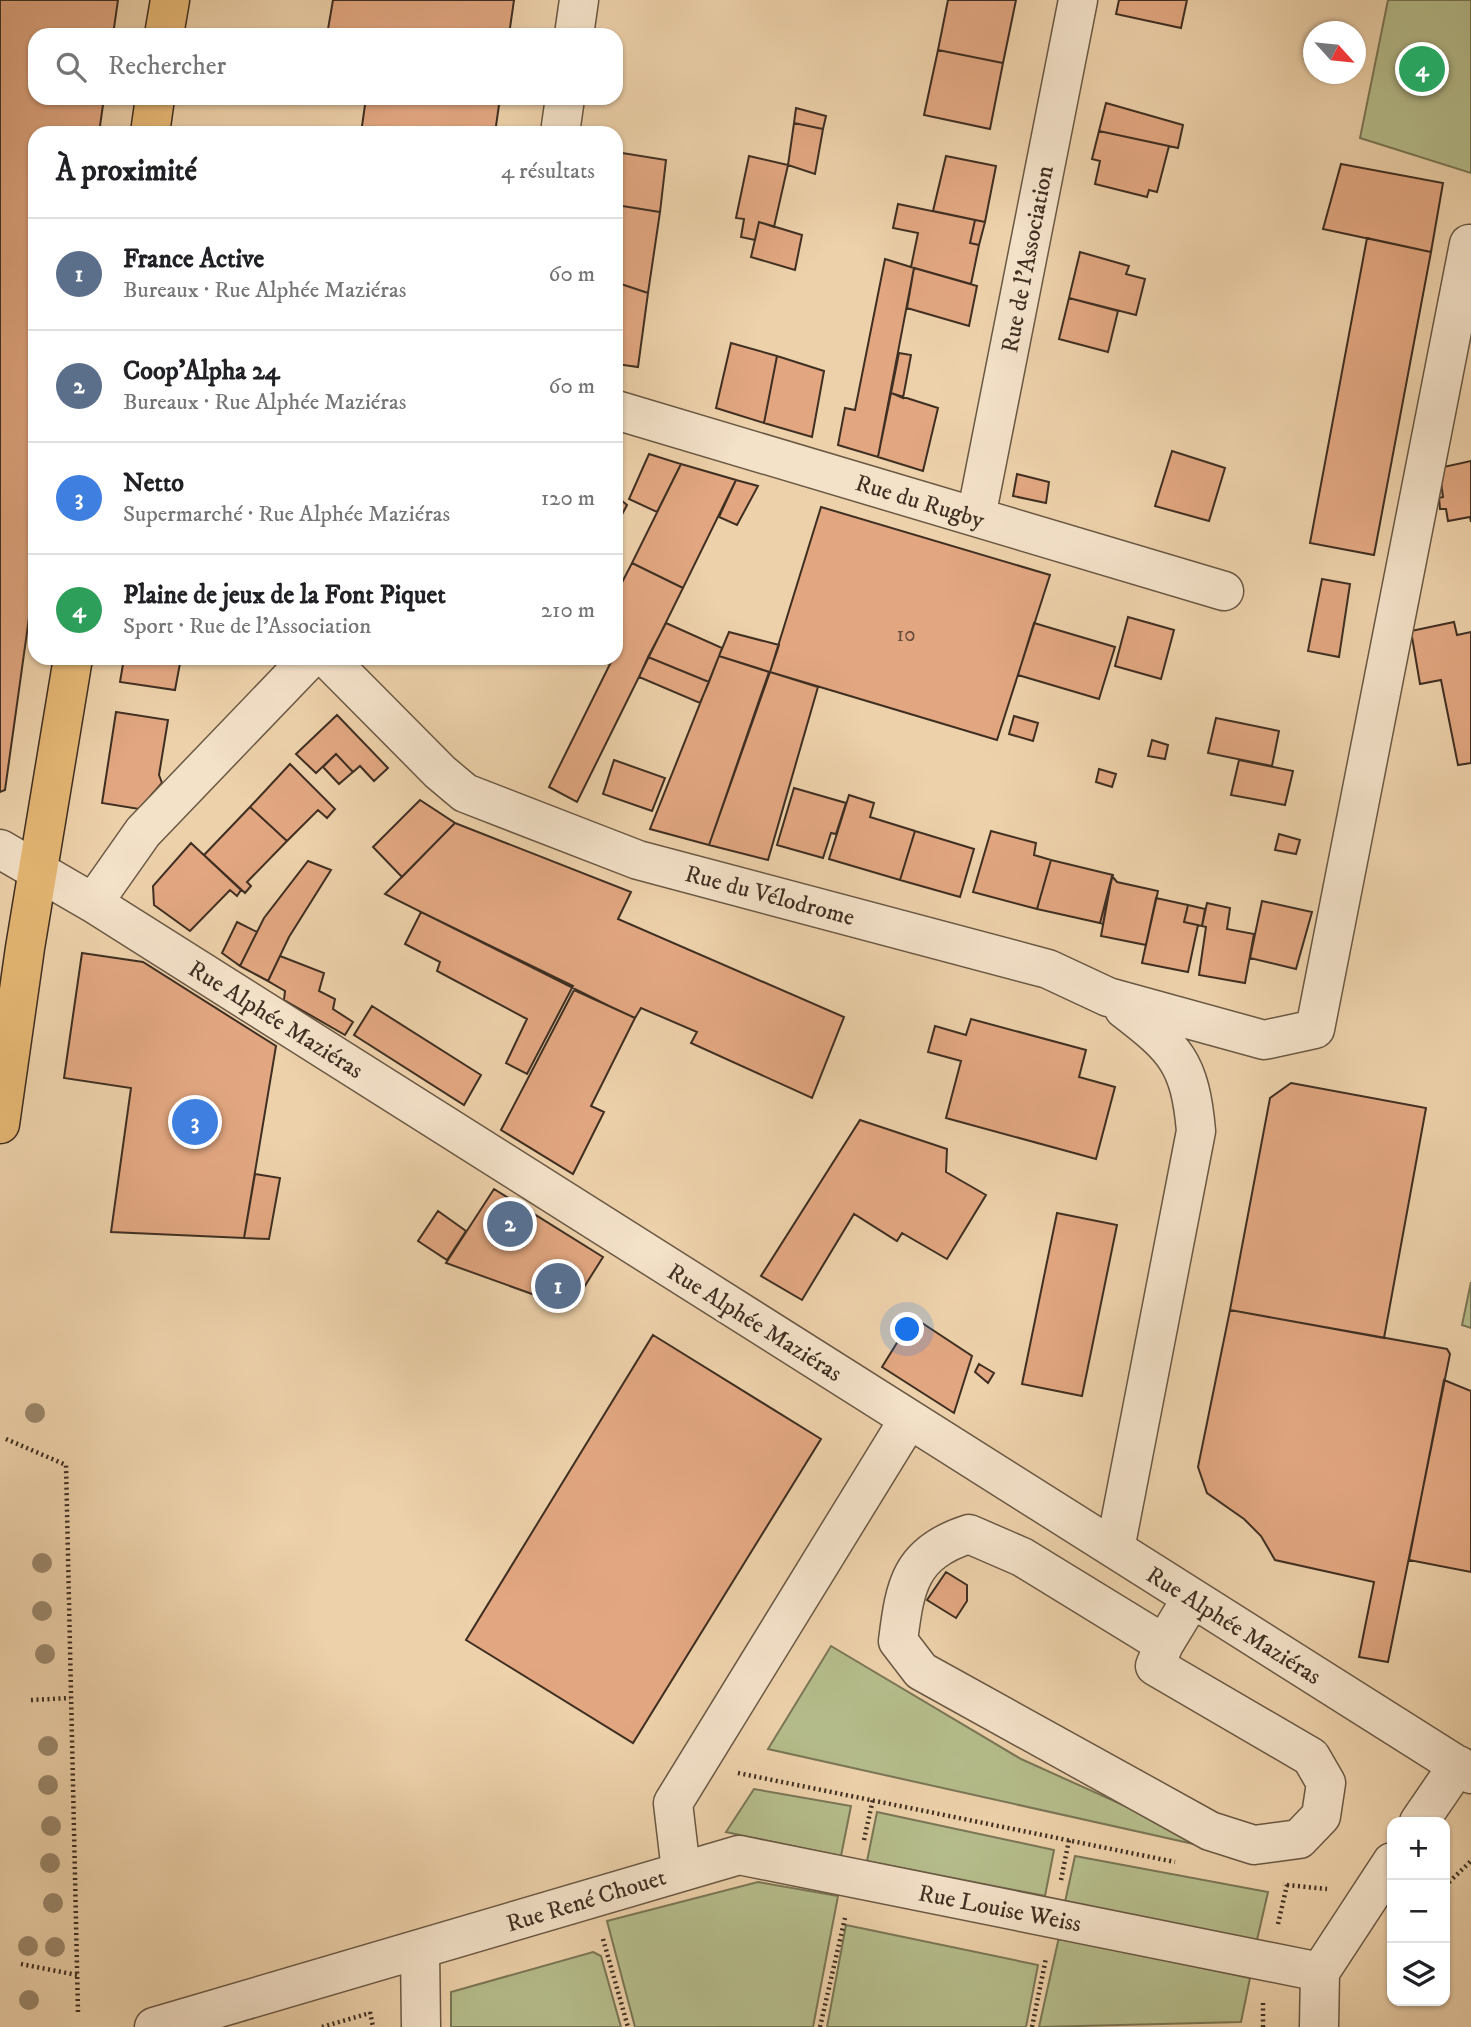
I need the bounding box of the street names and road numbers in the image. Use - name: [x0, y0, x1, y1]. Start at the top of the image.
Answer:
- street label: Rue de l'Association: [995, 163, 1061, 355]
- street label: Rue du Rugby: [852, 468, 988, 536]
- street label: Rue du Vélodrome: [682, 859, 858, 933]
- street label: Rue Alphée Maziéras: [183, 954, 368, 1086]
- street label: Rue Alphée Maziéras: [662, 1257, 847, 1389]
- street label: Rue Alphée Maziéras: [1141, 1560, 1326, 1692]
- street label: Rue René Chouet: [503, 1862, 670, 1939]
- street label: Rue Louise Weiss: [916, 1878, 1084, 1939]

